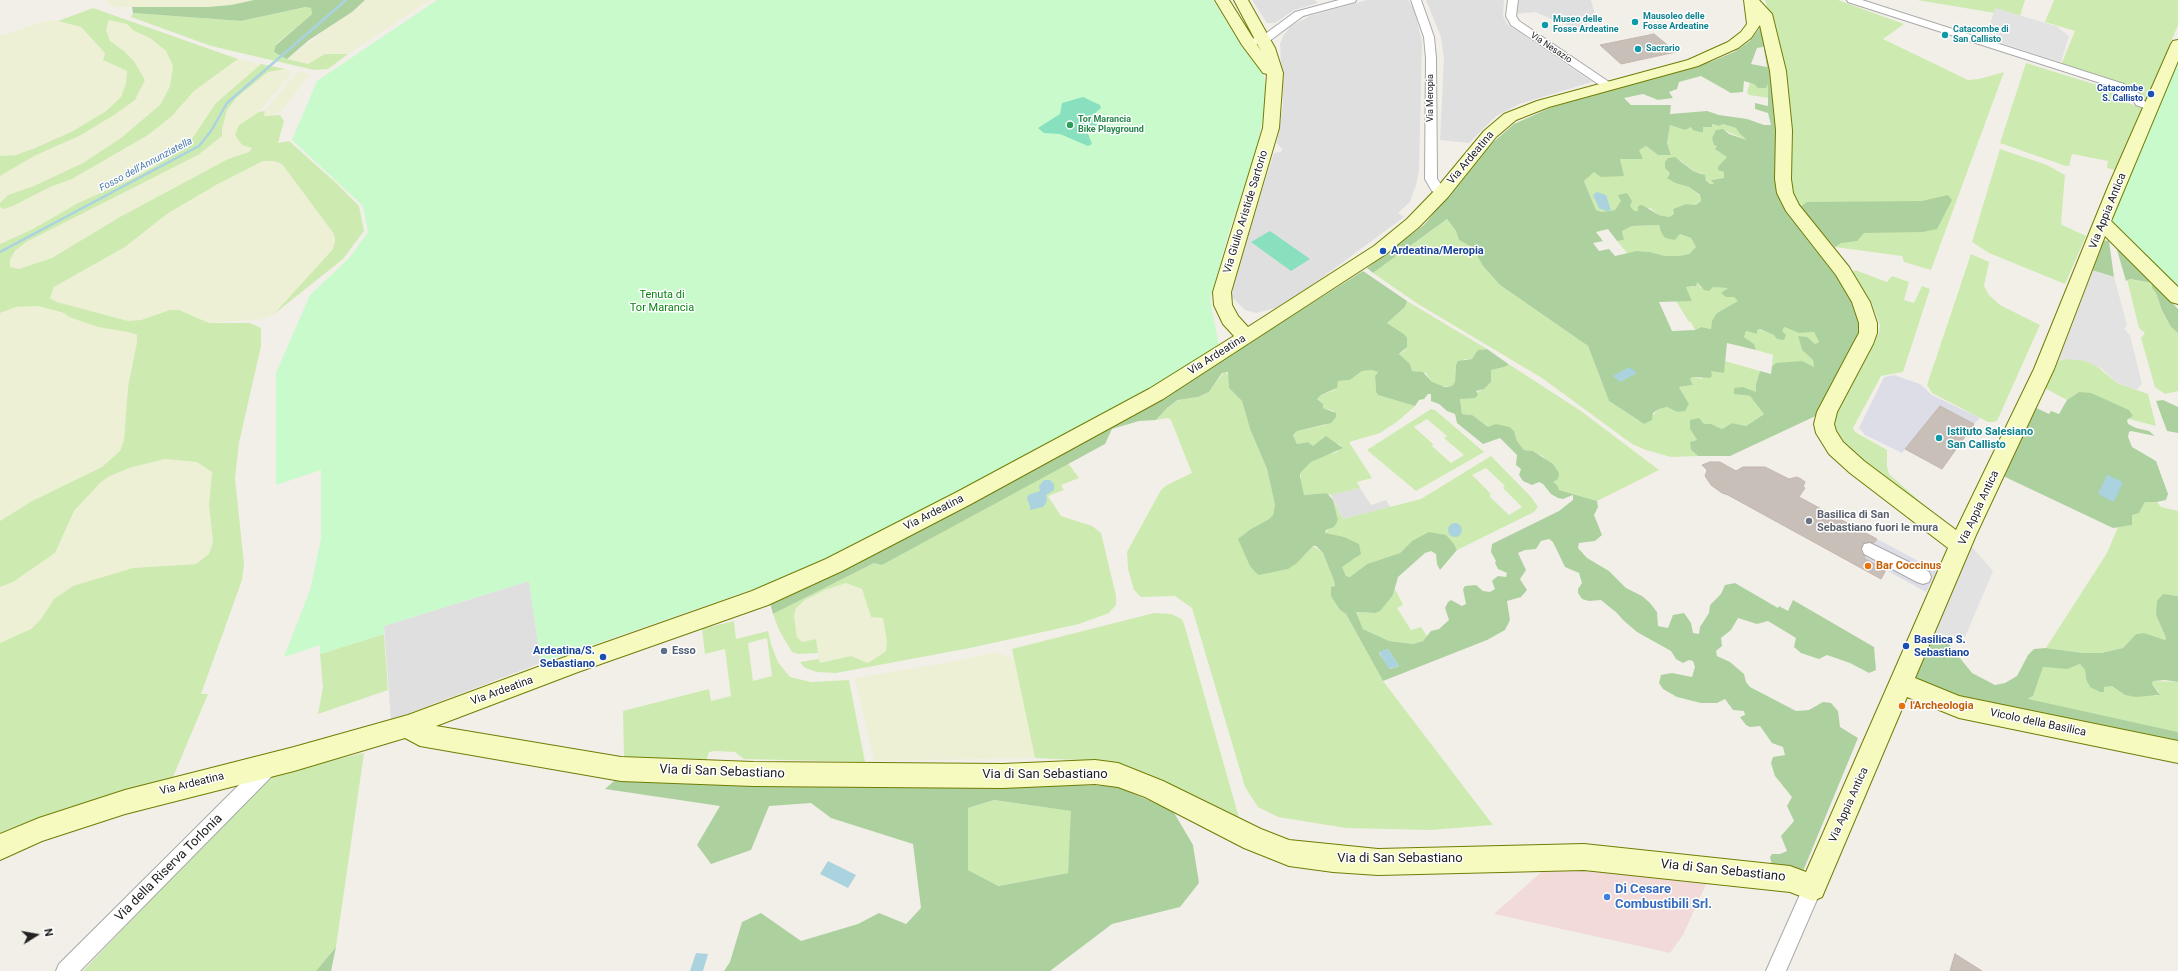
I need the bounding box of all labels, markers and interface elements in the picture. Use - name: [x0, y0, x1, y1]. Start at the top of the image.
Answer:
- place label: Mausoleo delle Fosse Ardeatine: [1643, 12, 1709, 33]
- place label: Museo delle Fosse Ardeatine: [1553, 15, 1619, 36]
- marker: Mausoleo delle Fosse Ardeatine: [1630, 17, 1640, 27]
- marker: Museo delle Fosse Ardeatine: [1540, 20, 1550, 30]
- place label: Catacombe di San Callisto: [1953, 25, 2009, 46]
- street label: Via Nesazio: [1528, 30, 1574, 66]
- marker: Catacombe di San Callisto: [1940, 30, 1950, 40]
- marker: Sacrario: [1633, 44, 1643, 54]
- place label: Sacrario: [1646, 44, 1680, 54]
- street label: Via Meropia: [1426, 74, 1436, 122]
- place label: Catacombe S. Callisto: [2097, 84, 2143, 105]
- marker: Catacombe S. Callisto: [2146, 89, 2156, 99]
- place label: Tor Marancia Bike Playground: [1078, 115, 1144, 136]
- marker: Tor Marancia Bike Playground: [1065, 120, 1075, 130]
- street label: Via Ardeatina: [1445, 129, 1497, 187]
- water label: Fosso dell'Annunziatella: [97, 135, 195, 195]
- street label: Via Giulio Aristide Sartorio: [1221, 149, 1271, 275]
- street label: Via Appia Antica: [2087, 171, 2129, 251]
- place label: Ardeatina/Meropia: [1391, 244, 1484, 258]
- marker: Ardeatina/Meropia: [1378, 246, 1388, 256]
- park label: Tenuta di Tor Marancia: [630, 288, 694, 314]
- street label: Via Ardeatina: [1186, 332, 1248, 378]
- place label: Istituto Salesiano San Callisto: [1947, 425, 2033, 451]
- marker: Istituto Salesiano San Callisto: [1934, 433, 1944, 443]
- street label: Via Appia Antica: [1956, 469, 2002, 547]
- street label: Via Ardeatina: [902, 492, 966, 534]
- place label: Basilica di San Sebastiano fuori le mura: [1817, 508, 1938, 534]
- marker: Basilica di San Sebastiano fuori le mura: [1804, 516, 1814, 526]
- place label: Bar Coccinus: [1876, 559, 1941, 573]
- marker: Bar Coccinus: [1863, 561, 1873, 571]
- place label: Basilica S. Sebastiano: [1914, 633, 1969, 659]
- marker: Basilica S. Sebastiano: [1901, 641, 1911, 651]
- place label: Ardeatina/S. Sebastiano: [533, 644, 595, 670]
- place label: Esso: [672, 644, 696, 658]
- marker: Esso: [659, 646, 669, 656]
- marker: Ardeatina/S. Sebastiano: [598, 652, 608, 662]
- street label: Via Ardeatina: [469, 674, 535, 708]
- place label: l'Archeologia: [1910, 699, 1974, 713]
- marker: l'Archeologia: [1897, 701, 1907, 711]
- street label: Vicolo della Basilica: [1989, 706, 2087, 740]
- street label: Via di San Sebastiano: [659, 762, 785, 782]
- street label: Via Appia Antica: [1827, 766, 1871, 844]
- street label: Via di San Sebastiano: [982, 767, 1108, 783]
- street label: Via Ardeatina: [159, 770, 225, 798]
- street label: Via della Riserva Torlonia: [112, 811, 226, 925]
- street label: Via di San Sebastiano: [1337, 851, 1463, 867]
- street label: Via di San Sebastiano: [1660, 857, 1786, 885]
- place label: Di Cesare Combustibili Srl.: [1615, 882, 1712, 913]
- marker: Di Cesare Combustibili Srl.: [1602, 892, 1612, 902]
- north arrow: [16, 915, 56, 955]
- text: N: [41, 928, 55, 938]

